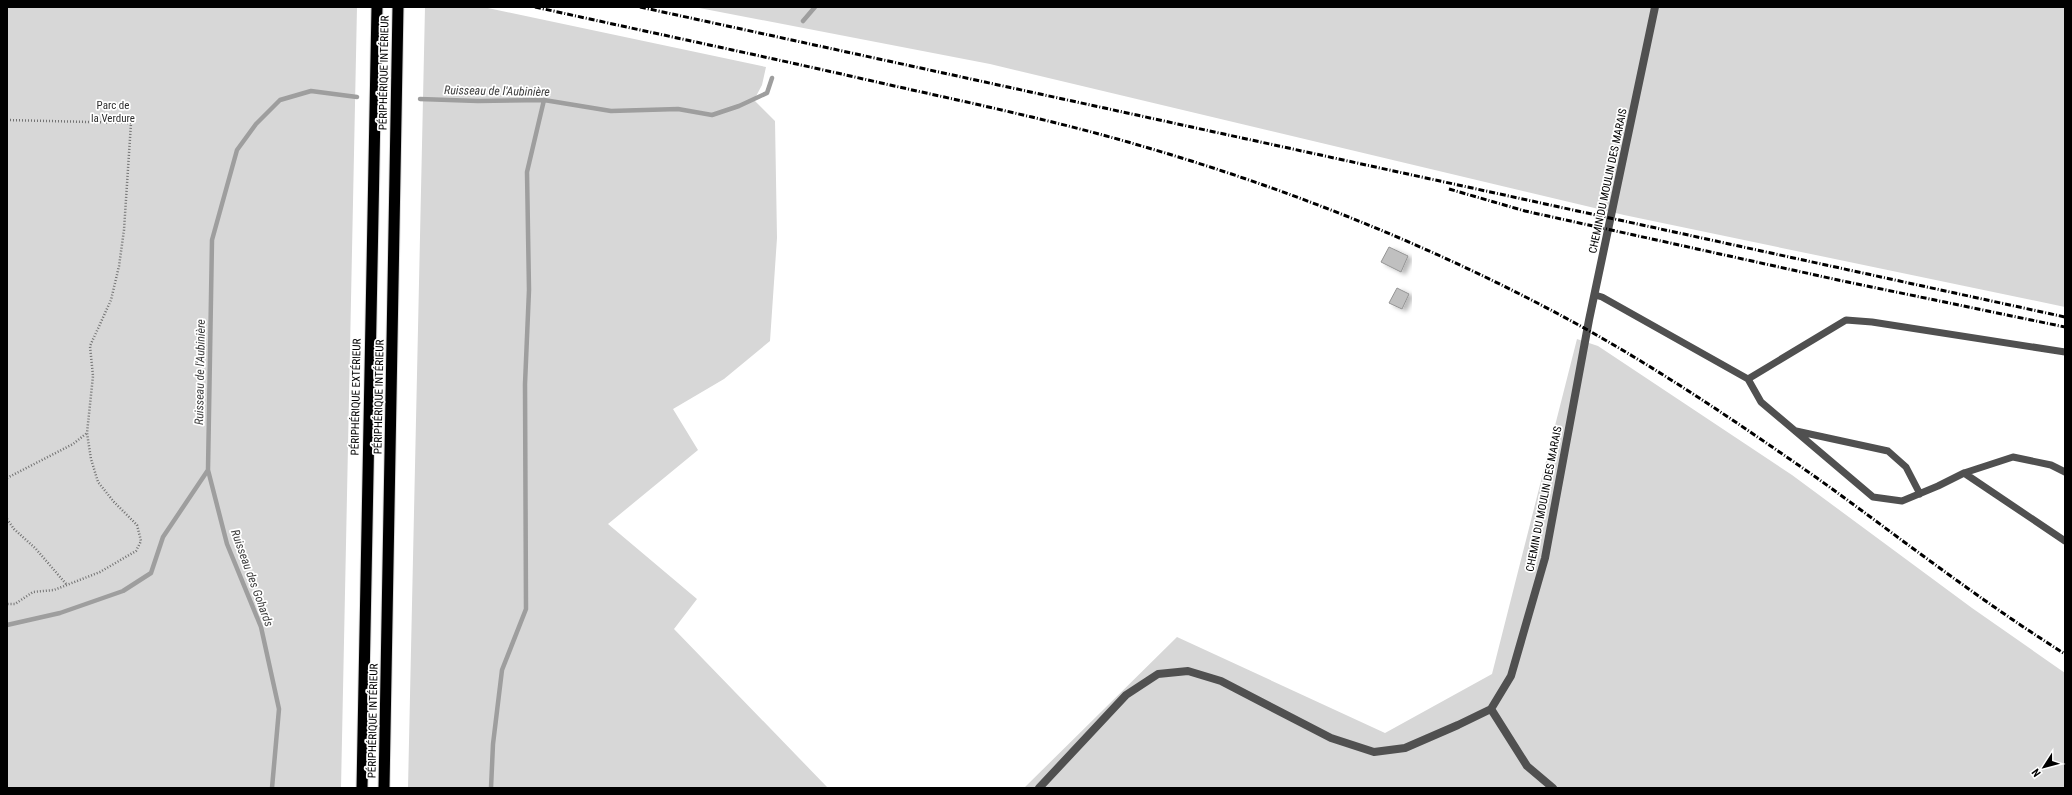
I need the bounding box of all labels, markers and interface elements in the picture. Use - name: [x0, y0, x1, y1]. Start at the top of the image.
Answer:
- street label: PÉRIPHÉRIQUE INTÉRIEUR: [377, 15, 392, 130]
- water label: Ruisseau de l'Aubinière: [444, 83, 551, 99]
- park label: Parc de la Verdure: [91, 99, 135, 125]
- street label: CHEMIN DU MOULIN DES MARAIS: [1586, 107, 1630, 255]
- water label: Ruisseau de l'Aubinière: [192, 318, 208, 425]
- street label: PÉRIPHÉRIQUE EXTÉRIEUR: [348, 338, 364, 455]
- street label: PÉRIPHÉRIQUE INTÉRIEUR: [372, 339, 387, 454]
- street label: CHEMIN DU MOULIN DES MARAIS: [1524, 425, 1565, 573]
- water label: Ruisseau des Gohards: [228, 528, 276, 628]
- street label: PÉRIPHÉRIQUE INTÉRIEUR: [366, 663, 381, 778]
- north arrow: [2024, 747, 2064, 787]
- text: N: [2029, 766, 2044, 779]

